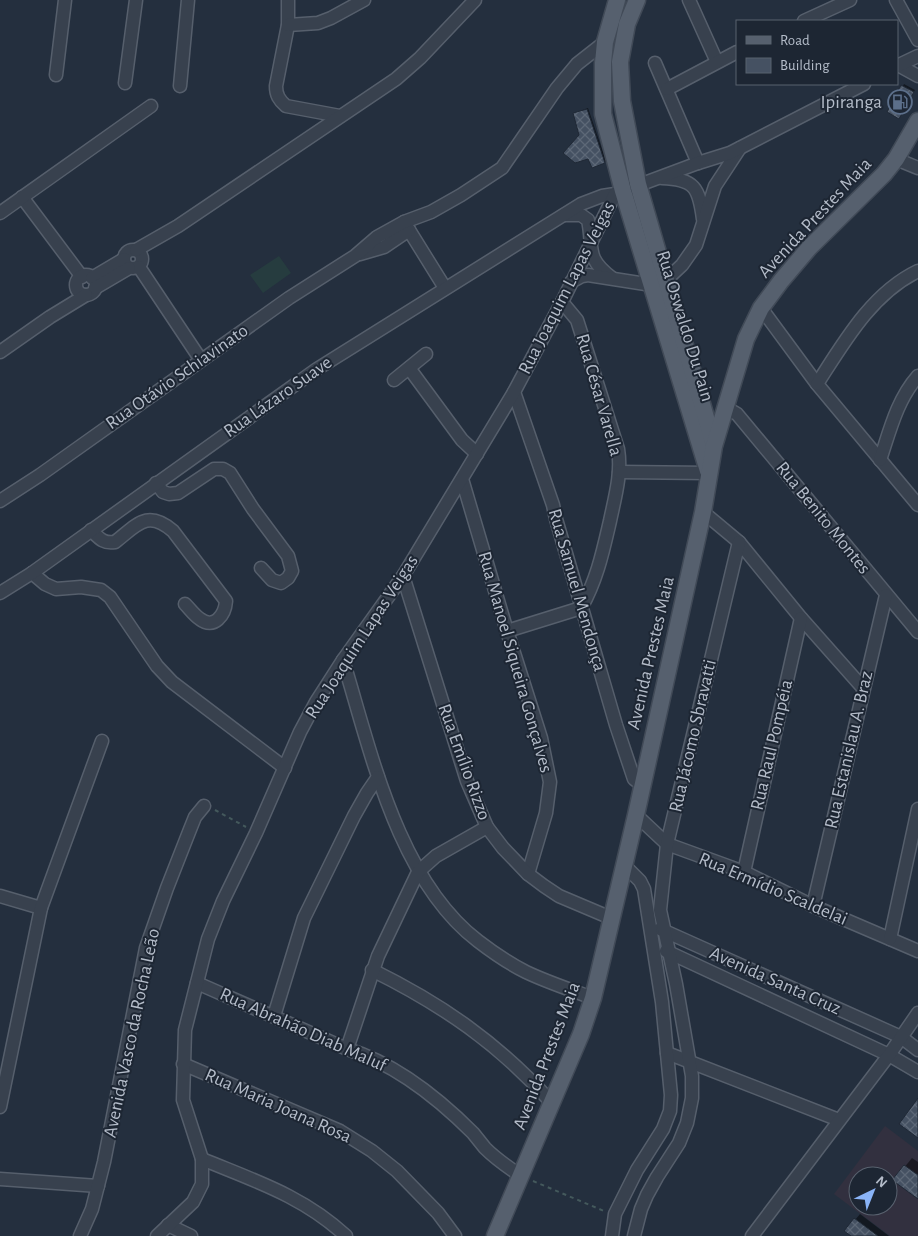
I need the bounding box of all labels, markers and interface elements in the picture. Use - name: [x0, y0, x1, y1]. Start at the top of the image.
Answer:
- legend: [736, 20, 898, 85]
- text: Road: [780, 33, 810, 48]
- text: Building: [780, 58, 830, 73]
- fuel station icon: Ipiranga: [887, 89, 913, 115]
- place label: Ipiranga: [820, 93, 882, 112]
- street label: Avenida Prestes Maia: [755, 154, 875, 282]
- street label: Rua Joaquim Lapas Veigas: [515, 199, 619, 377]
- street label: Rua Oswaldo Du Pain: [653, 248, 717, 404]
- street label: Rua Otávio Schiavinato: [102, 321, 252, 433]
- street label: Rua César Varella: [572, 332, 626, 458]
- street label: Rua Lázaro Suave: [220, 353, 336, 441]
- street label: Rua Benito Montes: [772, 458, 874, 578]
- street label: Rua Samuel Mendonça: [545, 507, 609, 674]
- street label: Rua Manoel Siqueira Gonçalves: [474, 549, 556, 775]
- street label: Rua Joaquim Lapas Veigas: [302, 552, 422, 722]
- street label: Avenida Prestes Maia: [624, 574, 678, 731]
- street label: Rua Jácomo Sbravatti: [666, 658, 720, 814]
- street label: Rua Estanislau A. Braz: [822, 669, 876, 831]
- street label: Rua Raul Pompéia: [748, 678, 796, 812]
- street label: Rua Emílio Rizzo: [434, 701, 494, 823]
- street label: Rua Ermídio Scaldelai: [696, 849, 850, 929]
- street label: Avenida Vasco da Rocha Leão: [101, 927, 163, 1139]
- street label: Avenida Santa Cruz: [707, 944, 844, 1019]
- street label: Avenida Prestes Maia: [510, 979, 584, 1132]
- street label: Rua Abrahão Diab Maluf: [217, 985, 390, 1076]
- street label: Rua Maria Joana Rosa: [202, 1065, 354, 1147]
- north arrow: [848, 1166, 898, 1216]
- text: N: [873, 1174, 890, 1191]

